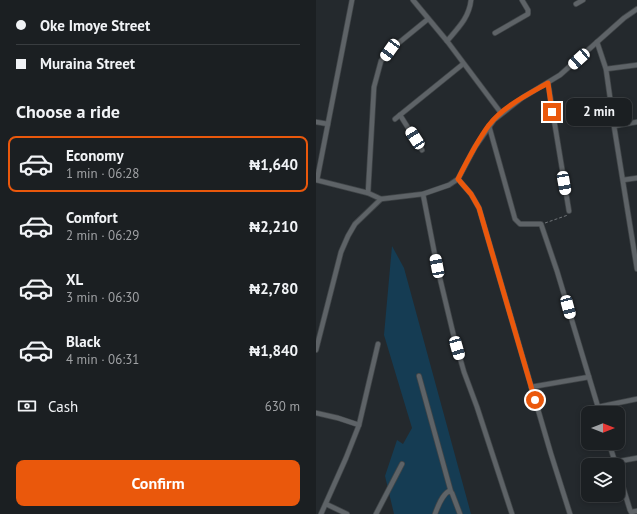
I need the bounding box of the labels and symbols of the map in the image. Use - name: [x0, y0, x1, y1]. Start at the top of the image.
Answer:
- car: [378, 37, 402, 63]
- car: [566, 47, 592, 71]
- callout: 2 min: [566, 98, 632, 126]
- route end: [543, 103, 561, 121]
- car: [403, 125, 427, 151]
- car: [556, 170, 572, 196]
- car: [429, 253, 445, 279]
- car: [559, 294, 577, 320]
- car: [448, 335, 466, 361]
- route start: [526, 391, 544, 409]
- north arrow: [581, 406, 625, 450]

